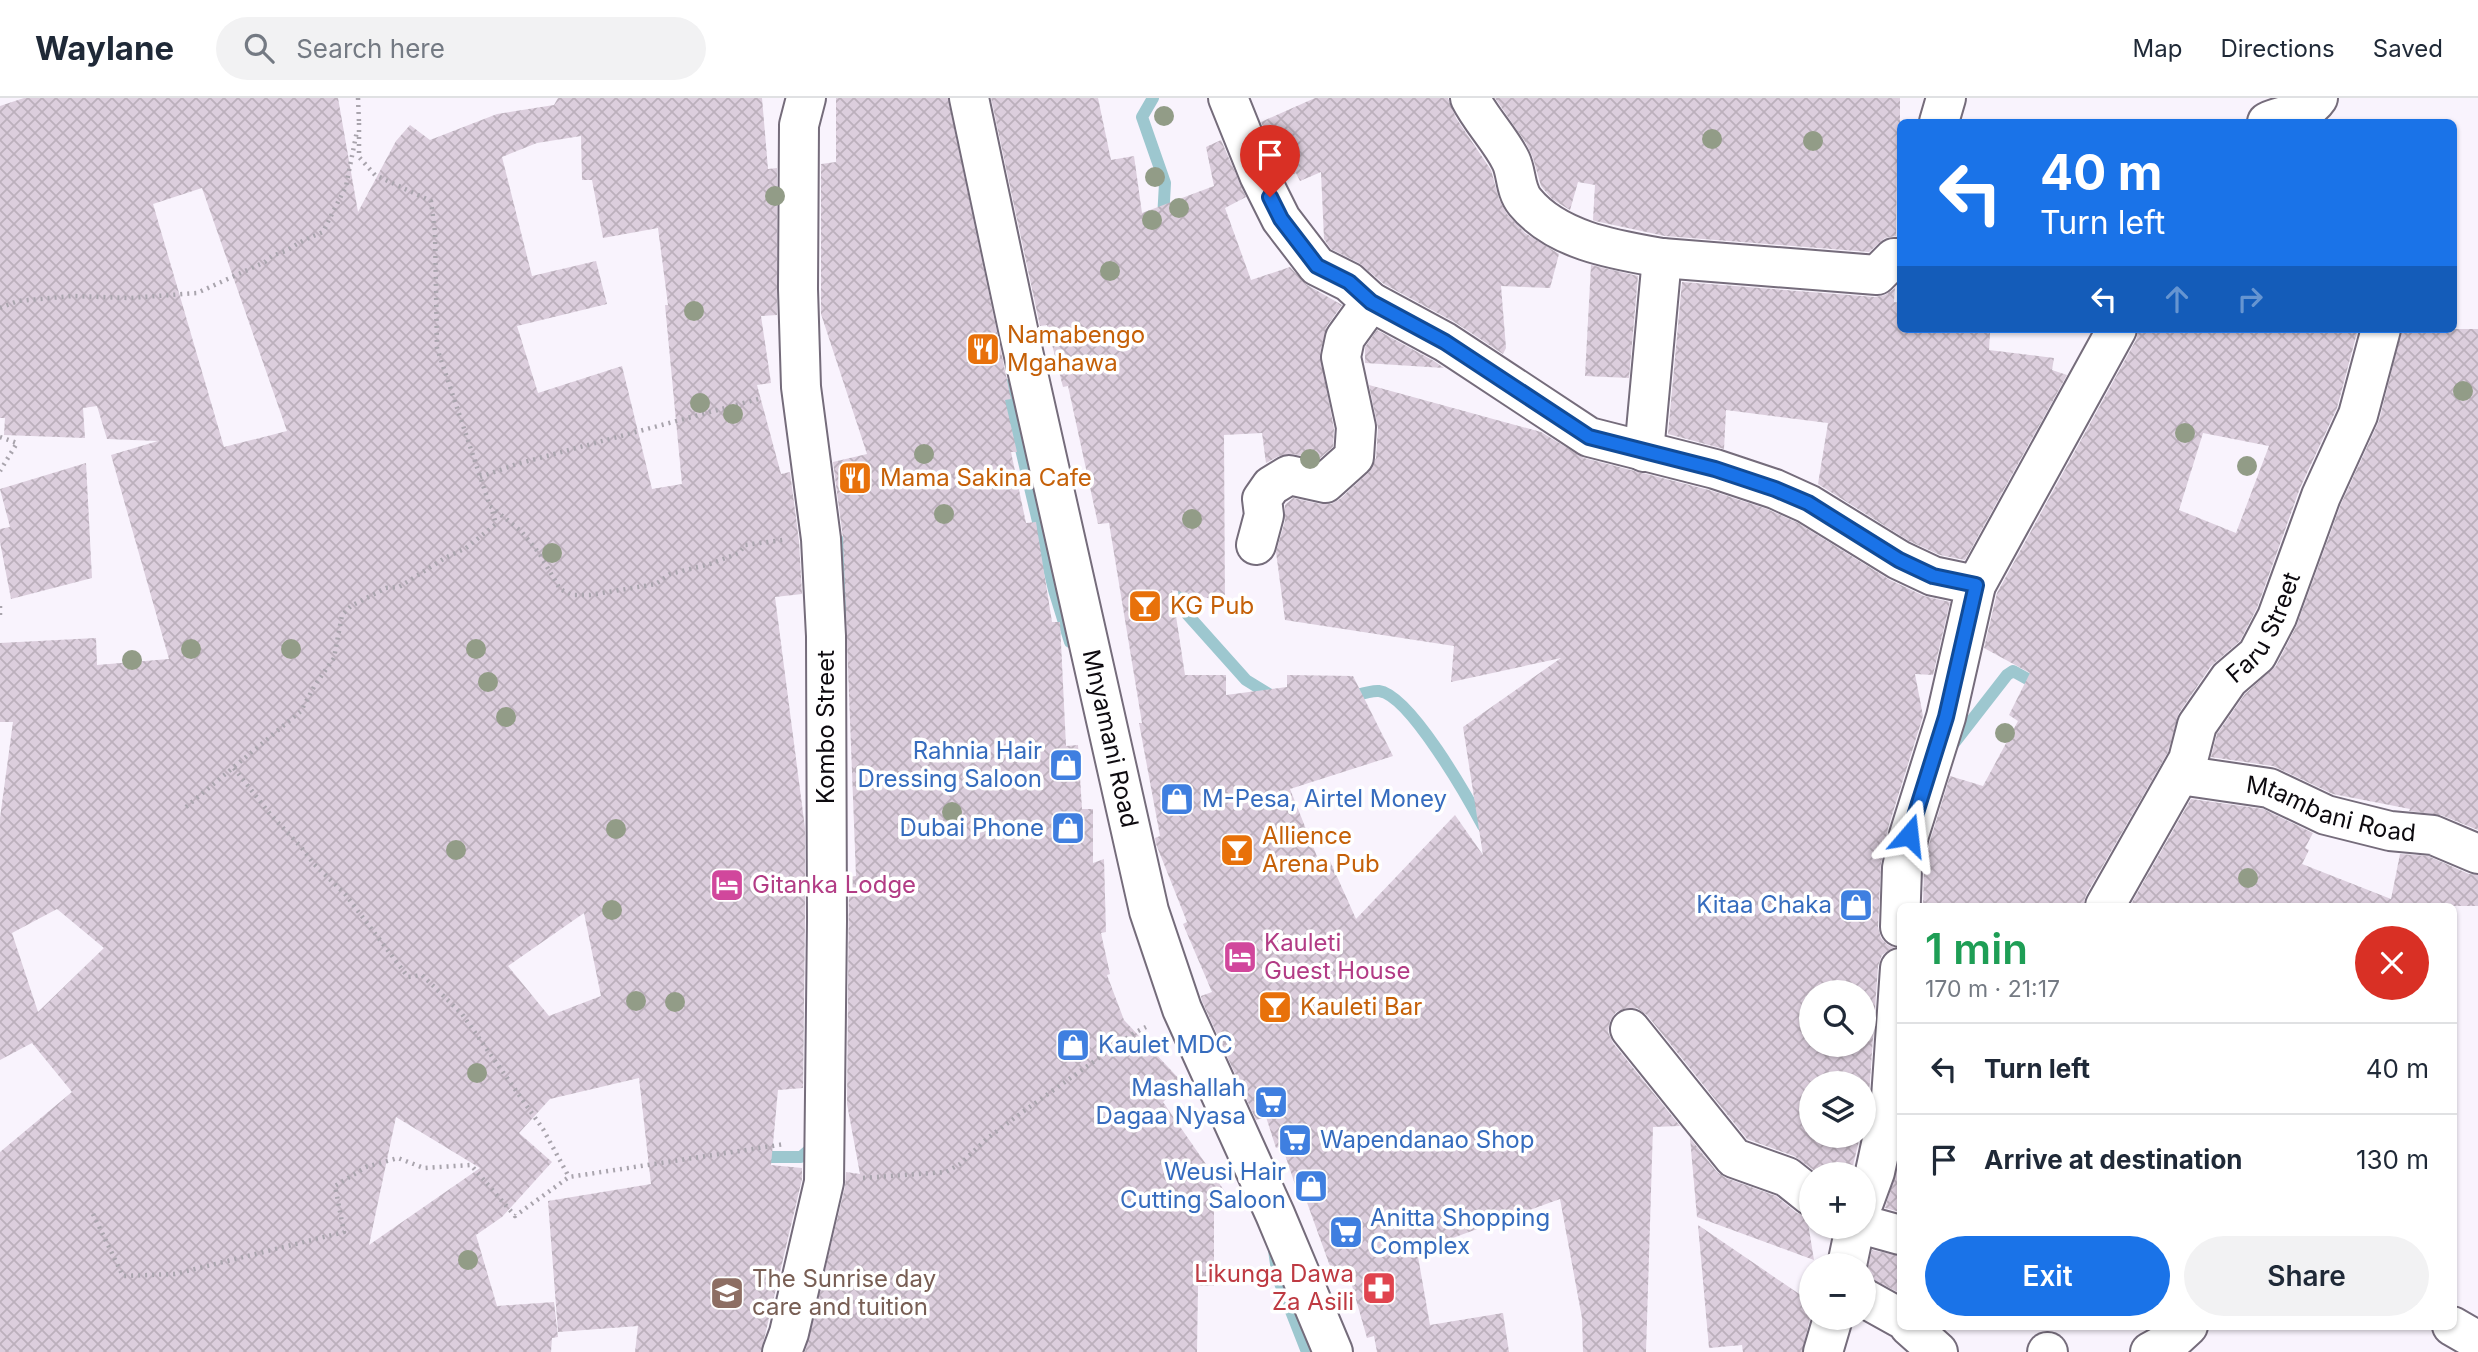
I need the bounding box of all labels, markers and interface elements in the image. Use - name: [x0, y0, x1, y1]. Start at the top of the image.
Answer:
- search box: [216, 17, 706, 80]
- text: Waylane: [35, 28, 174, 68]
- icon: search: [240, 29, 278, 67]
- text: Search here: [296, 33, 445, 64]
- text: Map: [2133, 34, 2182, 63]
- text: Directions: [2220, 34, 2335, 63]
- text: Saved: [2373, 34, 2443, 63]
- pin: [1240, 125, 1300, 197]
- icon: arrive: [1251, 136, 1289, 174]
- text: 40 m: [2040, 143, 2163, 202]
- icon: left: [1925, 147, 2016, 238]
- text: Turn left: [2040, 203, 2165, 242]
- icon: left: [2085, 280, 2123, 318]
- icon: ahead: [2158, 280, 2196, 318]
- icon: right: [2231, 280, 2269, 318]
- place label: Namabengo Mgahawa: [1007, 320, 1145, 377]
- restaurant icon: Namabengo Mgahawa: [964, 330, 1002, 368]
- restaurant icon: Mama Sakina Cafe: [836, 459, 874, 497]
- place label: Mama Sakina Cafe: [880, 463, 1092, 492]
- street label: Faru Street: [2220, 568, 2306, 689]
- bar icon: KG Pub: [1126, 587, 1164, 625]
- place label: KG Pub: [1170, 591, 1254, 620]
- street label: Mnyamani Road: [1077, 647, 1145, 830]
- street label: Kombo Street: [811, 650, 840, 804]
- place label: Rahnia Hair Dressing Saloon: [858, 736, 1042, 793]
- shop icon: Rahnia Hair Dressing Saloon: [1047, 746, 1085, 784]
- street label: Mtambani Road: [2244, 770, 2417, 847]
- shop icon: M-Pesa, Airtel Money: [1158, 780, 1196, 818]
- place label: M-Pesa, Airtel Money: [1202, 784, 1447, 813]
- position arrow: [1872, 798, 1946, 872]
- shop icon: Dubai Phone: [1049, 809, 1087, 847]
- place label: Dubai Phone: [899, 813, 1044, 842]
- place label: Allience Arena Pub: [1262, 821, 1380, 878]
- bar icon: Allience Arena Pub: [1218, 831, 1256, 869]
- hotel icon: Gitanka Lodge: [708, 866, 746, 904]
- place label: Gitanka Lodge: [752, 870, 916, 899]
- shop icon: Kitaa Chaka: [1837, 886, 1875, 924]
- place label: Kitaa Chaka: [1696, 890, 1832, 919]
- text: 1 min: [1925, 923, 2028, 974]
- button: close: [2355, 926, 2429, 1000]
- place label: Kauleti Guest House: [1264, 928, 1410, 985]
- hotel icon: Kauleti Guest House: [1221, 938, 1259, 976]
- text: 170 m · 21:17: [1925, 975, 2060, 1003]
- map controls: [1799, 980, 1876, 1330]
- button: search: [1799, 980, 1876, 1057]
- bar icon: Kauleti Bar: [1256, 988, 1294, 1026]
- place label: Kauleti Bar: [1300, 992, 1422, 1021]
- shop icon: Kaulet MDC: [1054, 1026, 1092, 1064]
- place label: Kaulet MDC: [1098, 1030, 1233, 1059]
- icon: left: [1925, 1050, 1963, 1088]
- text: Turn left: [1984, 1053, 2090, 1084]
- text: 40 m: [2366, 1053, 2429, 1084]
- button: layers: [1799, 1071, 1876, 1148]
- place label: Mashallah Dagaa Nyasa: [1096, 1073, 1246, 1130]
- supermarket icon: Mashallah Dagaa Nyasa: [1252, 1083, 1290, 1121]
- supermarket icon: Wapendanao Shop: [1276, 1121, 1314, 1159]
- place label: Wapendanao Shop: [1320, 1125, 1534, 1154]
- icon: arrive: [1925, 1141, 1963, 1179]
- text: Arrive at destination: [1984, 1144, 2243, 1175]
- text: 130 m: [2356, 1144, 2429, 1175]
- place label: Weusi Hair Cutting Saloon: [1120, 1157, 1286, 1214]
- button: +: [1799, 1162, 1876, 1239]
- shop icon: Weusi Hair Cutting Saloon: [1292, 1167, 1330, 1205]
- place label: Anitta Shopping Complex: [1370, 1203, 1550, 1260]
- supermarket icon: Anitta Shopping Complex: [1327, 1213, 1365, 1251]
- button: Exit: [1925, 1236, 2170, 1316]
- button: Share: [2184, 1236, 2429, 1316]
- button: −: [1799, 1253, 1876, 1330]
- place label: Likunga Dawa Za Asili: [1194, 1259, 1354, 1316]
- place label: The Sunrise day care and tuition: [752, 1264, 936, 1321]
- pharmacy icon: Likunga Dawa Za Asili: [1360, 1269, 1398, 1307]
- school or university icon: The Sunrise day care and tuition: [708, 1274, 746, 1312]

